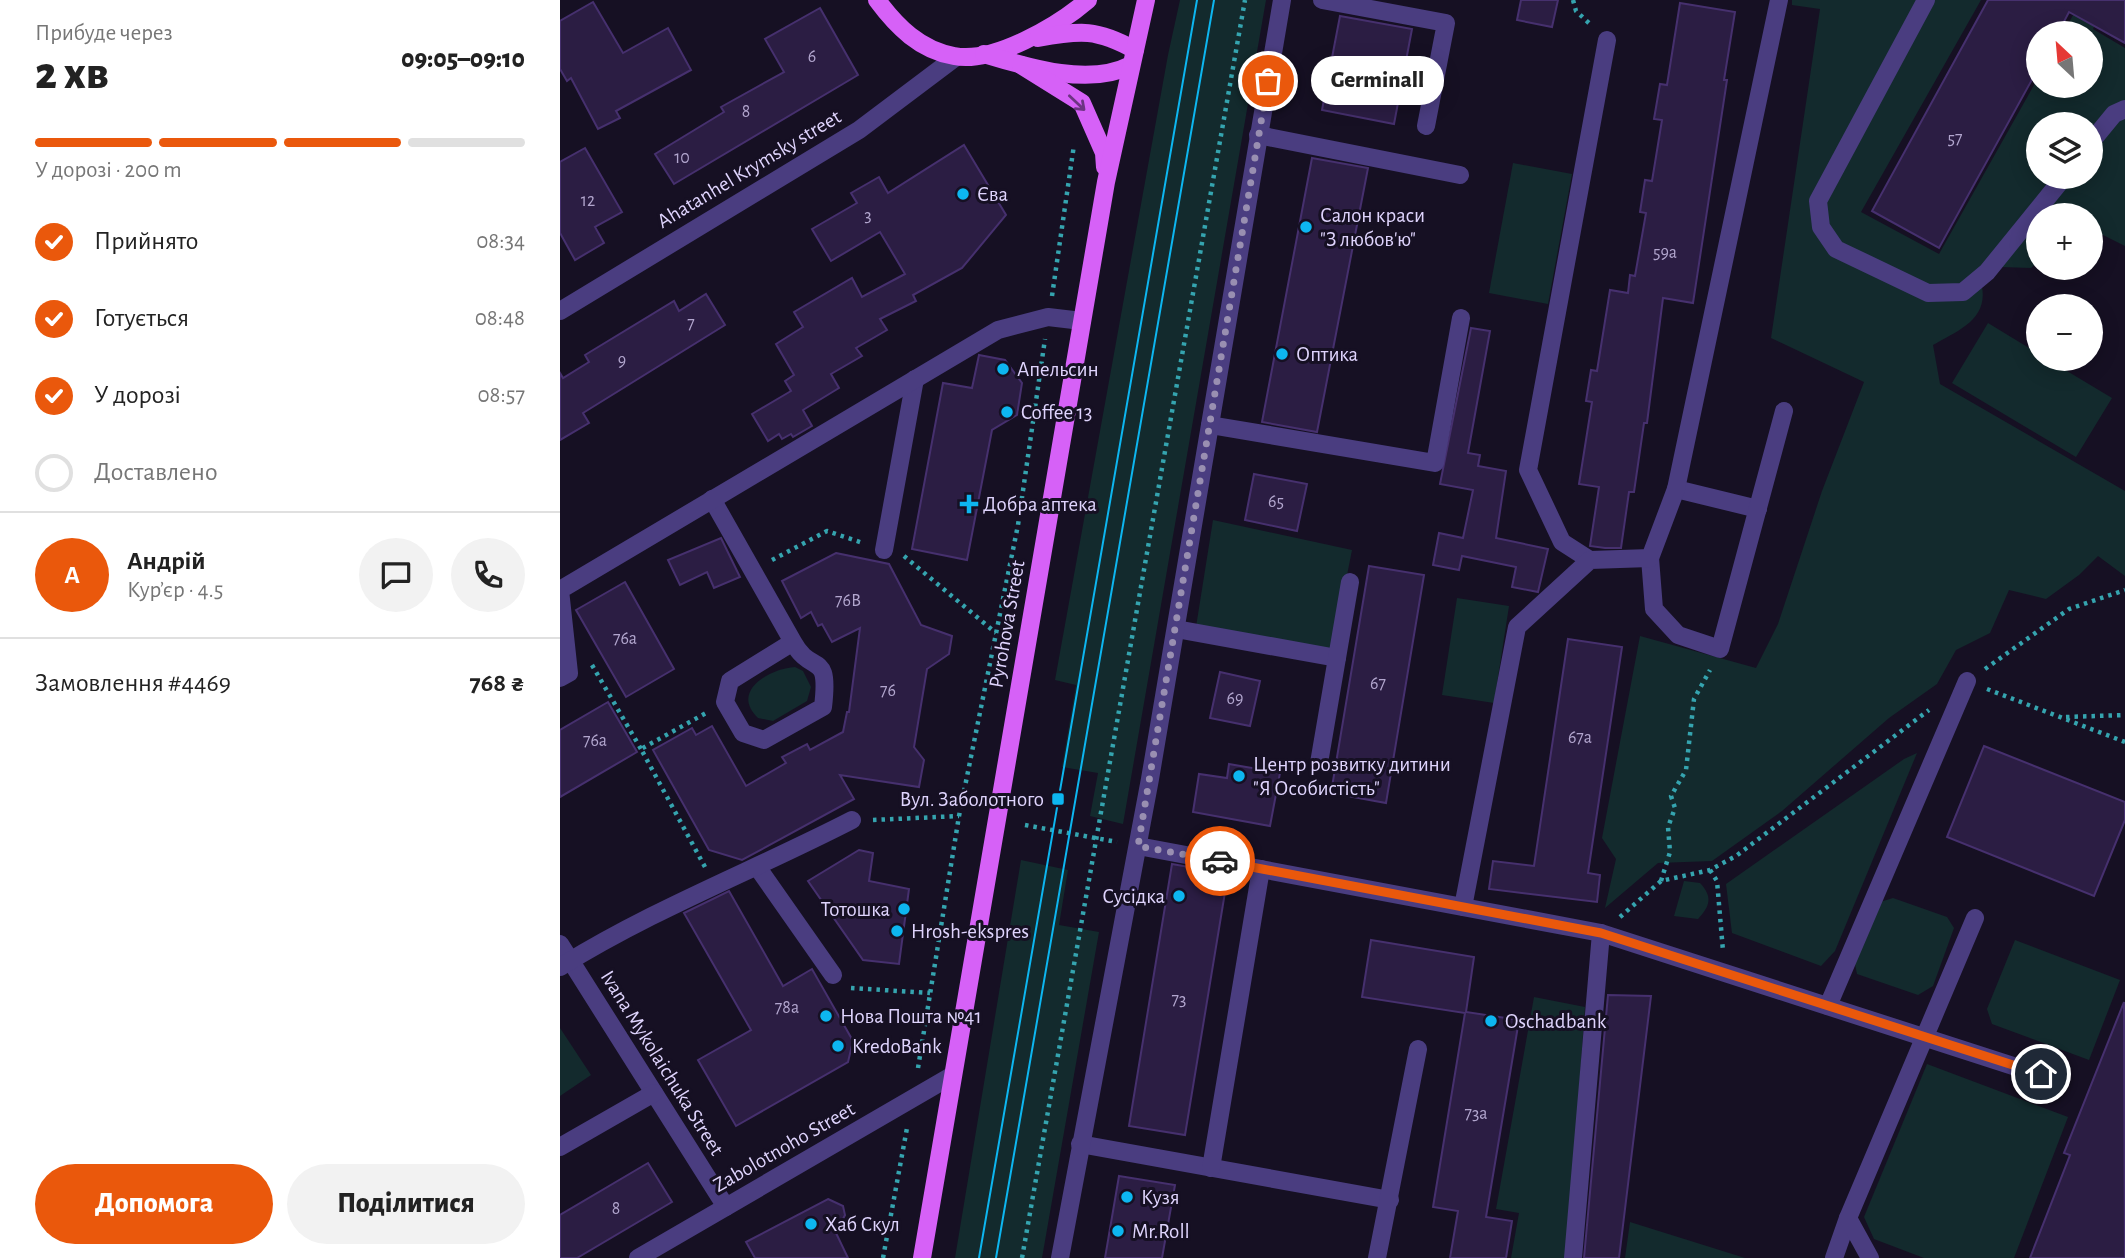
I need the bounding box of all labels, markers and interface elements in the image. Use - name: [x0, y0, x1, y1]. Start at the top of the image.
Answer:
- north arrow: [2026, 21, 2104, 98]
- map controls: [2026, 21, 2103, 371]
- text: Прибуде через: [35, 22, 173, 45]
- text: 09:05–09:10: [401, 46, 525, 72]
- house number: 6: [808, 48, 816, 66]
- text: 2 хв: [35, 51, 109, 97]
- pin: [1238, 51, 1298, 111]
- callout: Germinall: [1310, 56, 1443, 106]
- icon: bag: [1249, 62, 1287, 100]
- text: Germinall: [1331, 69, 1424, 92]
- one-way arrow: [1068, 95, 1086, 111]
- house number: 8: [742, 103, 750, 121]
- street label: Ahatanhel Krymsky street: [654, 106, 845, 232]
- button: layers: [2026, 112, 2103, 189]
- house number: 57: [1947, 130, 1963, 148]
- house number: 10: [674, 149, 690, 167]
- text: У дорозі · 200 m: [35, 159, 182, 182]
- place label: Єва: [977, 184, 1009, 205]
- marker: Єва: [955, 186, 971, 202]
- house number: 12: [581, 192, 595, 210]
- button: +: [2026, 203, 2103, 280]
- place label: Салон краси "З любов'ю": [1320, 205, 1425, 250]
- house number: 3: [864, 207, 872, 225]
- marker: Салон краси "З любов'ю": [1298, 219, 1314, 235]
- icon: check: [35, 223, 73, 261]
- text: Прийнято: [94, 228, 198, 254]
- text: 08:34: [476, 230, 525, 253]
- house number: 59а: [1653, 244, 1677, 262]
- button: −: [2026, 294, 2103, 371]
- icon: check: [35, 300, 73, 338]
- text: Готується: [94, 305, 189, 331]
- text: 08:48: [475, 307, 525, 330]
- house number: 7: [687, 315, 695, 333]
- place label: Оптика: [1296, 344, 1359, 365]
- marker: Оптика: [1274, 346, 1290, 362]
- house number: 9: [618, 352, 626, 370]
- place label: Апельсин: [1017, 359, 1099, 380]
- marker: Апельсин: [995, 361, 1011, 377]
- icon: check: [35, 377, 73, 415]
- text: У дорозі: [94, 382, 181, 408]
- text: 08:57: [477, 384, 525, 407]
- place label: Coffee 13: [1021, 402, 1092, 423]
- marker: Coffee 13: [999, 404, 1015, 420]
- text: Доставлено: [94, 459, 218, 485]
- house number: 65: [1268, 493, 1284, 511]
- place label: Добра аптека: [983, 494, 1097, 515]
- marker: Добра аптека: [961, 496, 977, 512]
- button: chat: [359, 538, 433, 612]
- button: phone: [451, 538, 525, 612]
- text: Андрій: [127, 548, 206, 574]
- street label: Pyrohova Street: [985, 558, 1029, 689]
- text: А: [64, 562, 80, 588]
- text: Кур’єр · 4.5: [127, 579, 223, 602]
- house number: 76В: [835, 592, 861, 610]
- house number: 76а: [613, 630, 637, 648]
- text: Замовлення #4469: [35, 670, 231, 696]
- text: 768 ₴: [469, 670, 525, 696]
- house number: 67: [1370, 675, 1386, 693]
- house number: 76: [880, 682, 896, 700]
- house number: 69: [1227, 690, 1243, 708]
- house number: 67а: [1568, 729, 1592, 747]
- house number: 76а: [583, 732, 607, 750]
- place label: Центр розвитку дитини "Я Особистість": [1253, 754, 1451, 799]
- marker: Центр розвитку дитини "Я Особистість": [1231, 768, 1247, 784]
- place label: Вул. Заболотного: [899, 789, 1044, 810]
- marker: Вул. Заболотного: [1050, 791, 1066, 807]
- courier: [1185, 826, 1255, 896]
- icon: car: [1201, 842, 1239, 880]
- place label: Сусідка: [1102, 886, 1165, 907]
- marker: Сусідка: [1171, 888, 1187, 904]
- place label: Тотошка: [821, 899, 890, 920]
- marker: Тотошка: [896, 901, 912, 917]
- place label: Hrosh-ekspres: [911, 921, 1029, 942]
- marker: Hrosh-ekspres: [889, 923, 905, 939]
- street label: Ivana Mykolaichuka Street: [597, 967, 728, 1159]
- house number: 73: [1172, 991, 1186, 1009]
- house number: 78а: [775, 999, 799, 1017]
- place label: Нова Пошта №41: [840, 1006, 982, 1027]
- marker: Нова Пошта №41: [818, 1008, 834, 1024]
- place label: Oschadbank: [1505, 1011, 1607, 1032]
- marker: Oschadbank: [1483, 1013, 1499, 1029]
- place label: KredoBank: [852, 1036, 942, 1057]
- marker: KredoBank: [830, 1038, 846, 1054]
- pin: [2011, 1044, 2071, 1104]
- icon: home: [2022, 1055, 2060, 1093]
- street label: Zabolotnoho Street: [710, 1098, 859, 1196]
- house number: 73а: [1464, 1105, 1488, 1123]
- button: Допомога: [35, 1164, 273, 1244]
- button: Поділитися: [287, 1164, 525, 1244]
- place label: Кузя: [1141, 1187, 1180, 1208]
- marker: Кузя: [1119, 1189, 1135, 1205]
- house number: 8: [612, 1200, 620, 1218]
- place label: Хаб Скул: [825, 1214, 900, 1235]
- marker: Хаб Скул: [803, 1216, 819, 1232]
- place label: Mr.Roll: [1132, 1221, 1190, 1242]
- marker: Mr.Roll: [1110, 1223, 1126, 1239]

